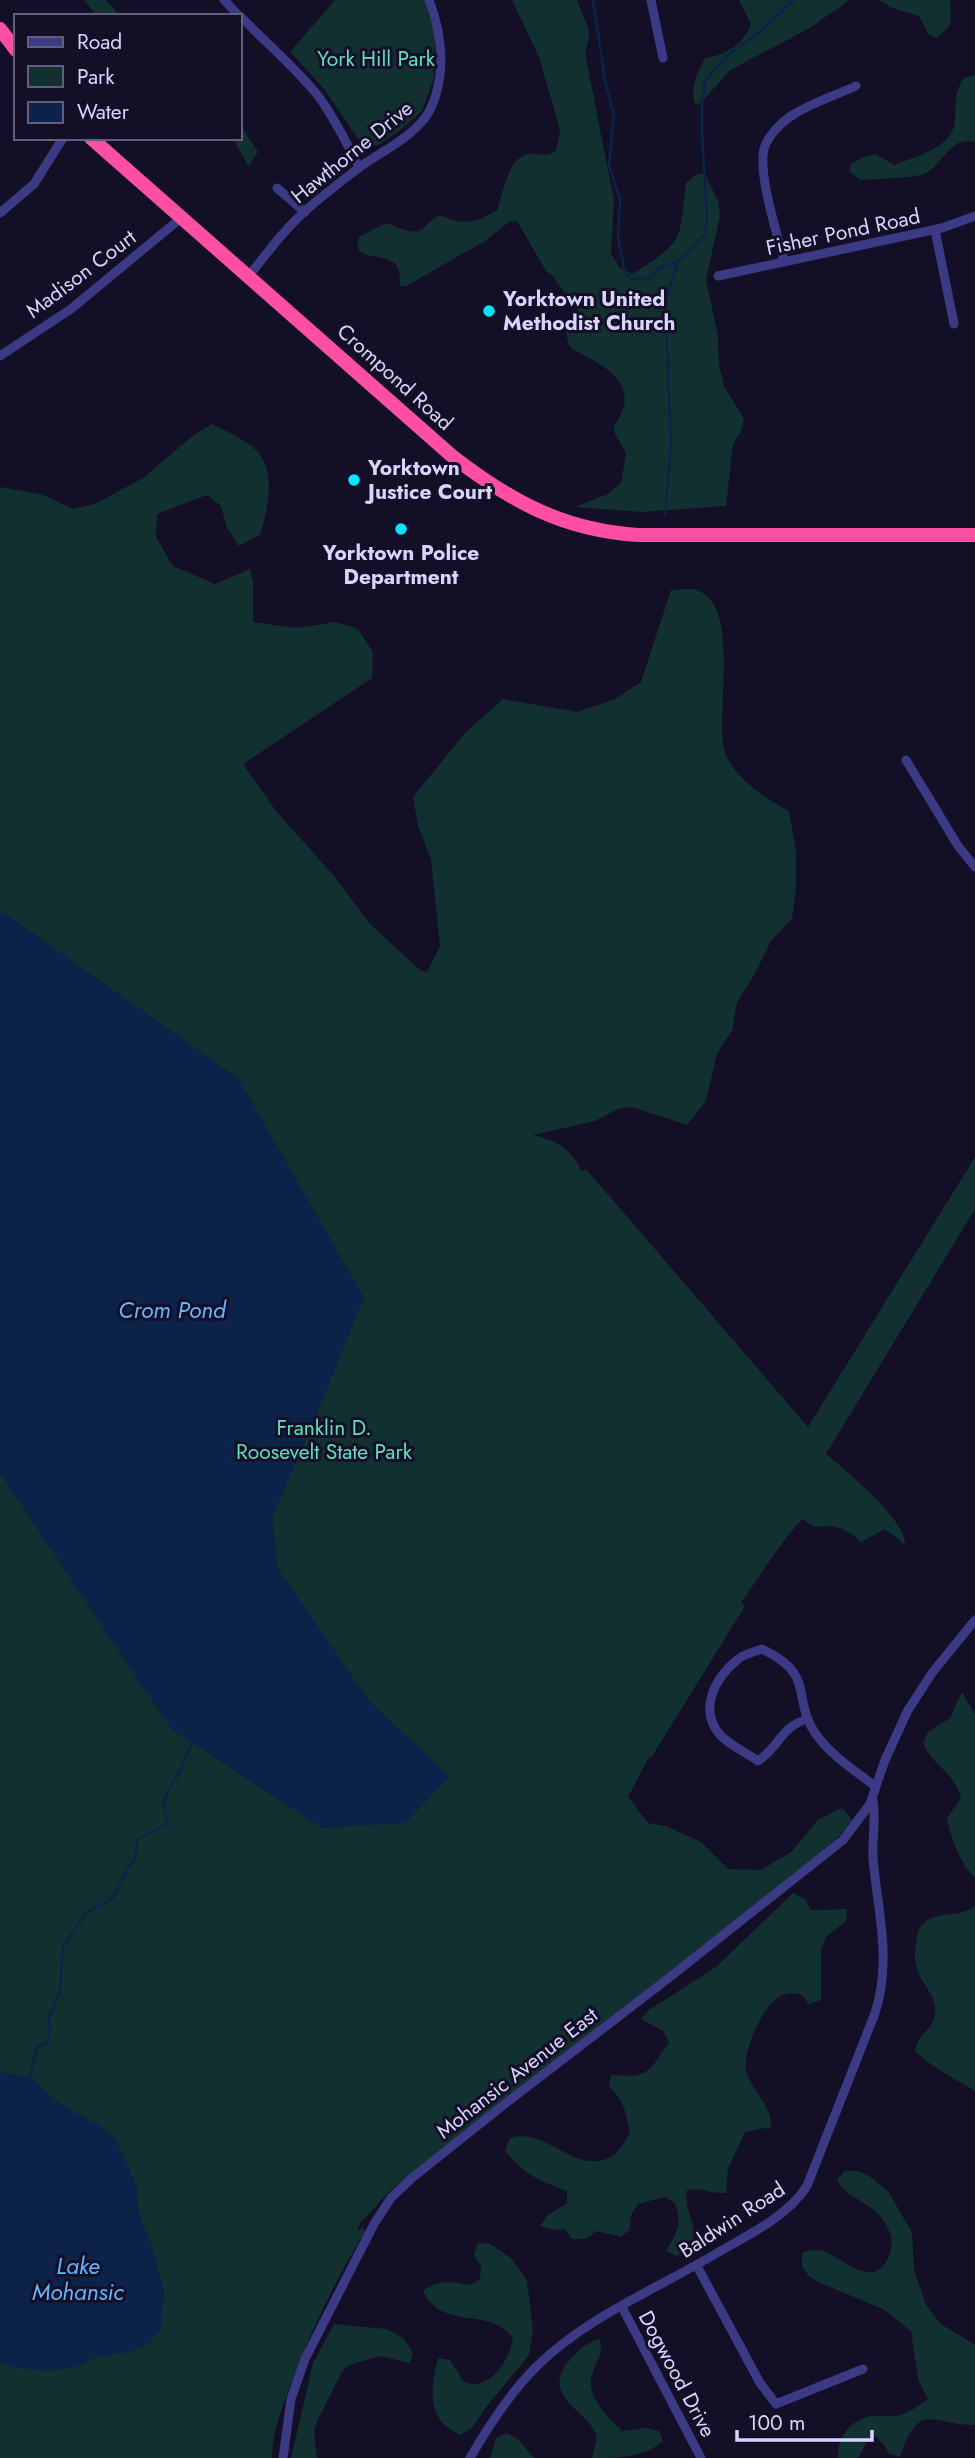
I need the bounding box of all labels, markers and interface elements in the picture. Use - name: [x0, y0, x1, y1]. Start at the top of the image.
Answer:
- legend: [14, 14, 242, 140]
- text: Road: [77, 27, 122, 57]
- park label: York Hill Park: [317, 44, 436, 74]
- text: Park: [77, 62, 115, 92]
- street label: Hawthorne Drive: [285, 93, 419, 210]
- text: Water: [77, 97, 130, 127]
- street label: Fisher Pond Road: [763, 201, 923, 263]
- street label: Madison Court: [20, 223, 142, 325]
- place label: Yorktown United Methodist Church: [502, 284, 675, 338]
- marker: Yorktown United Methodist Church: [481, 303, 497, 319]
- street label: Crompond Road: [330, 317, 460, 437]
- place label: Yorktown Justice Court: [364, 453, 493, 507]
- marker: Yorktown Justice Court: [346, 472, 362, 488]
- marker: Yorktown Police Department: [393, 521, 409, 537]
- place label: Yorktown Police Department: [322, 538, 479, 592]
- water label: Crom Pond: [118, 1293, 227, 1327]
- park label: Franklin D. Roosevelt State Park: [236, 1413, 413, 1467]
- street label: Mohansic Avenue East: [430, 2000, 604, 2146]
- street label: Baldwin Road: [673, 2174, 791, 2266]
- water label: Lake Mohansic: [32, 2249, 124, 2309]
- street label: Dogwood Drive: [631, 2305, 723, 2443]
- scale bar: [737, 2398, 872, 2442]
- text: 100 m: [748, 2408, 805, 2438]

